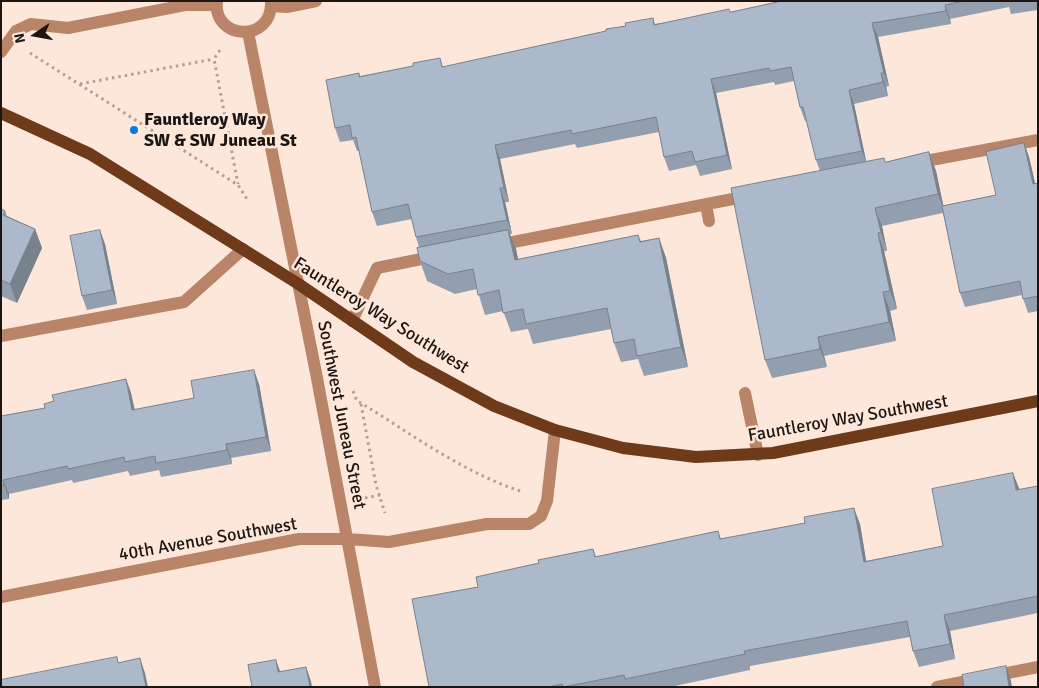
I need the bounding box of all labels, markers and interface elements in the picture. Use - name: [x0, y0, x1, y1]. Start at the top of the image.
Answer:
- north arrow: [10, 10, 60, 60]
- text: N: [11, 32, 29, 45]
- place label: Fauntleroy Way SW & SW Juneau St: [144, 109, 297, 152]
- marker: Fauntleroy Way SW & SW Juneau St: [128, 124, 140, 136]
- street label: Fauntleroy Way Southwest: [289, 253, 473, 379]
- street label: Southwest Juneau Street: [312, 319, 370, 511]
- street label: Fauntleroy Way Southwest: [746, 391, 950, 447]
- street label: 40th Avenue Southwest: [117, 514, 299, 566]

